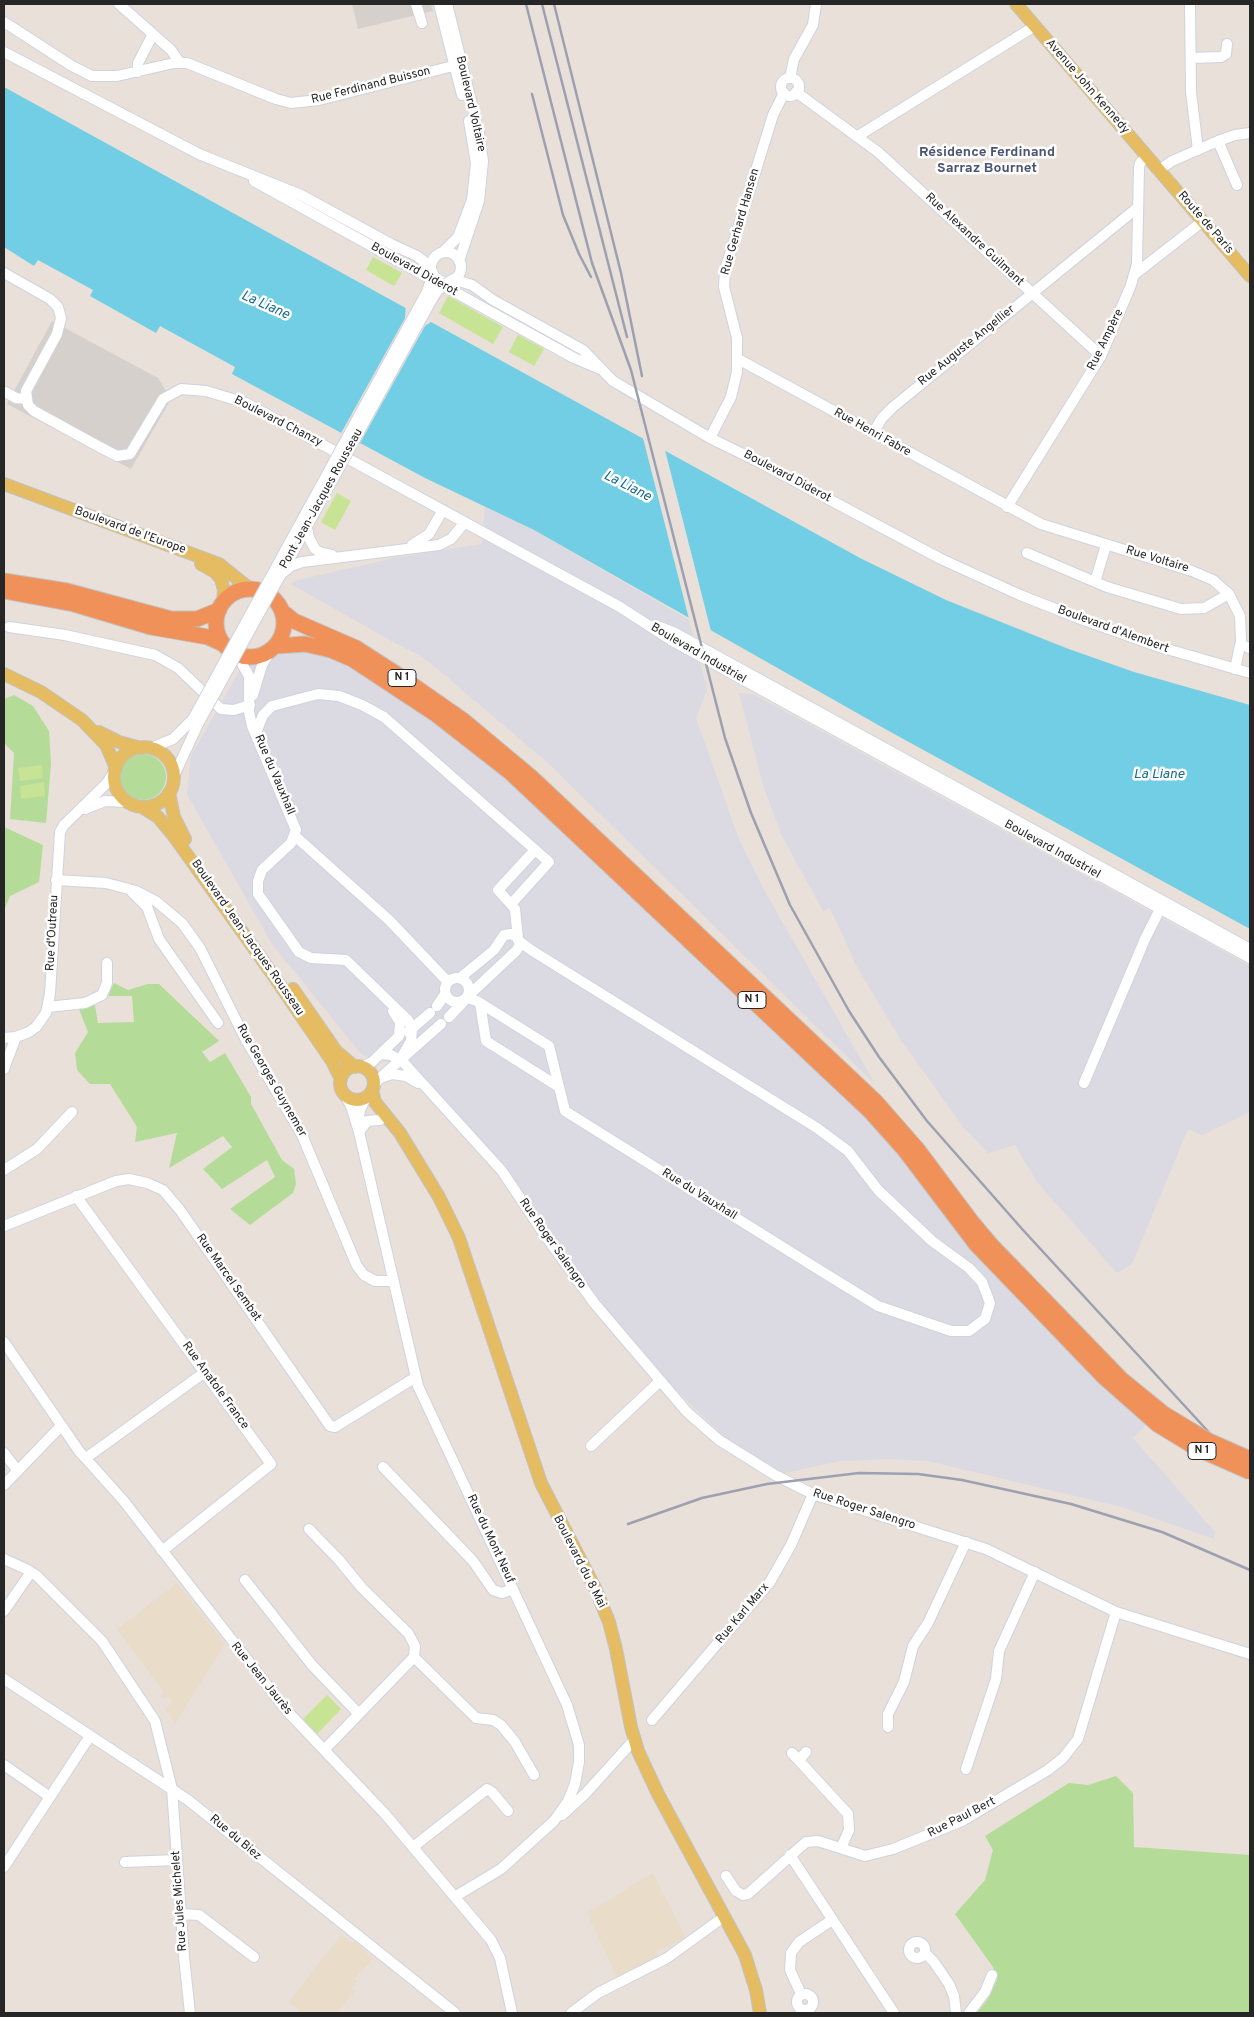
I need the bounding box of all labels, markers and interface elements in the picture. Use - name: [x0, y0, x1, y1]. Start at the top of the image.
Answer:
- street label: Avenue John Kennedy: [1042, 37, 1132, 137]
- street label: Boulevard Voltaire: [452, 55, 488, 153]
- street label: Rue Ferdinand Buisson: [310, 64, 432, 108]
- district label: Résidence Ferdinand Sarraz Bournet: [919, 145, 1055, 178]
- street label: Rue Gerhard Hansen: [719, 167, 763, 277]
- street label: Route de Paris: [1174, 189, 1236, 257]
- street label: Rue Alexandre Guilmant: [922, 190, 1026, 290]
- street label: Boulevard Diderot: [368, 240, 460, 300]
- water label: La Liane: [238, 288, 292, 324]
- street label: Rue Auguste Angellier: [916, 303, 1018, 389]
- street label: Rue Ampère: [1085, 307, 1127, 373]
- street label: Boulevard Chanzy: [231, 394, 325, 450]
- street label: Rue Henri Fabre: [831, 406, 913, 460]
- street label: Pont Jean-Jacques Rousseau: [277, 426, 367, 572]
- street label: Boulevard Diderot: [741, 448, 833, 506]
- water label: La Liane: [600, 468, 654, 506]
- street label: Boulevard de l'Europe: [72, 504, 188, 558]
- street label: Rue Voltaire: [1124, 544, 1190, 576]
- street label: Boulevard d'Alembert: [1055, 603, 1171, 657]
- street label: Boulevard Industriel: [648, 621, 748, 687]
- road number: N 1: [388, 670, 416, 686]
- street label: Rue du Vauxhall: [251, 733, 297, 817]
- water label: La Liane: [1133, 767, 1185, 783]
- street label: Boulevard Industriel: [1001, 818, 1103, 882]
- street label: Boulevard Jean-Jacques Rousseau: [187, 857, 307, 1019]
- street label: Rue d'Outreau: [44, 894, 62, 972]
- road number: N 1: [738, 992, 766, 1008]
- street label: Rue Georges Guynemer: [233, 1022, 309, 1140]
- street label: Rue du Vauxhall: [659, 1166, 739, 1224]
- street label: Rue Roger Salengro: [515, 1196, 589, 1292]
- street label: Rue Marcel Sembat: [192, 1231, 264, 1325]
- street label: Rue Anatole France: [178, 1339, 252, 1433]
- road number: N 1: [1188, 1442, 1216, 1460]
- street label: Rue Roger Salengro: [811, 1487, 917, 1533]
- street label: Rue du Mont Neuf: [463, 1492, 517, 1586]
- street label: Boulevard du 8 Mai: [549, 1513, 609, 1611]
- street label: Rue Karl Marx: [713, 1581, 773, 1647]
- street label: Rue Jean Jaurès: [227, 1640, 295, 1718]
- street label: Rue Paul Bert: [926, 1795, 998, 1841]
- street label: Rue du Biez: [206, 1812, 264, 1864]
- street label: Rue Jules Michelet: [169, 1850, 191, 1952]

